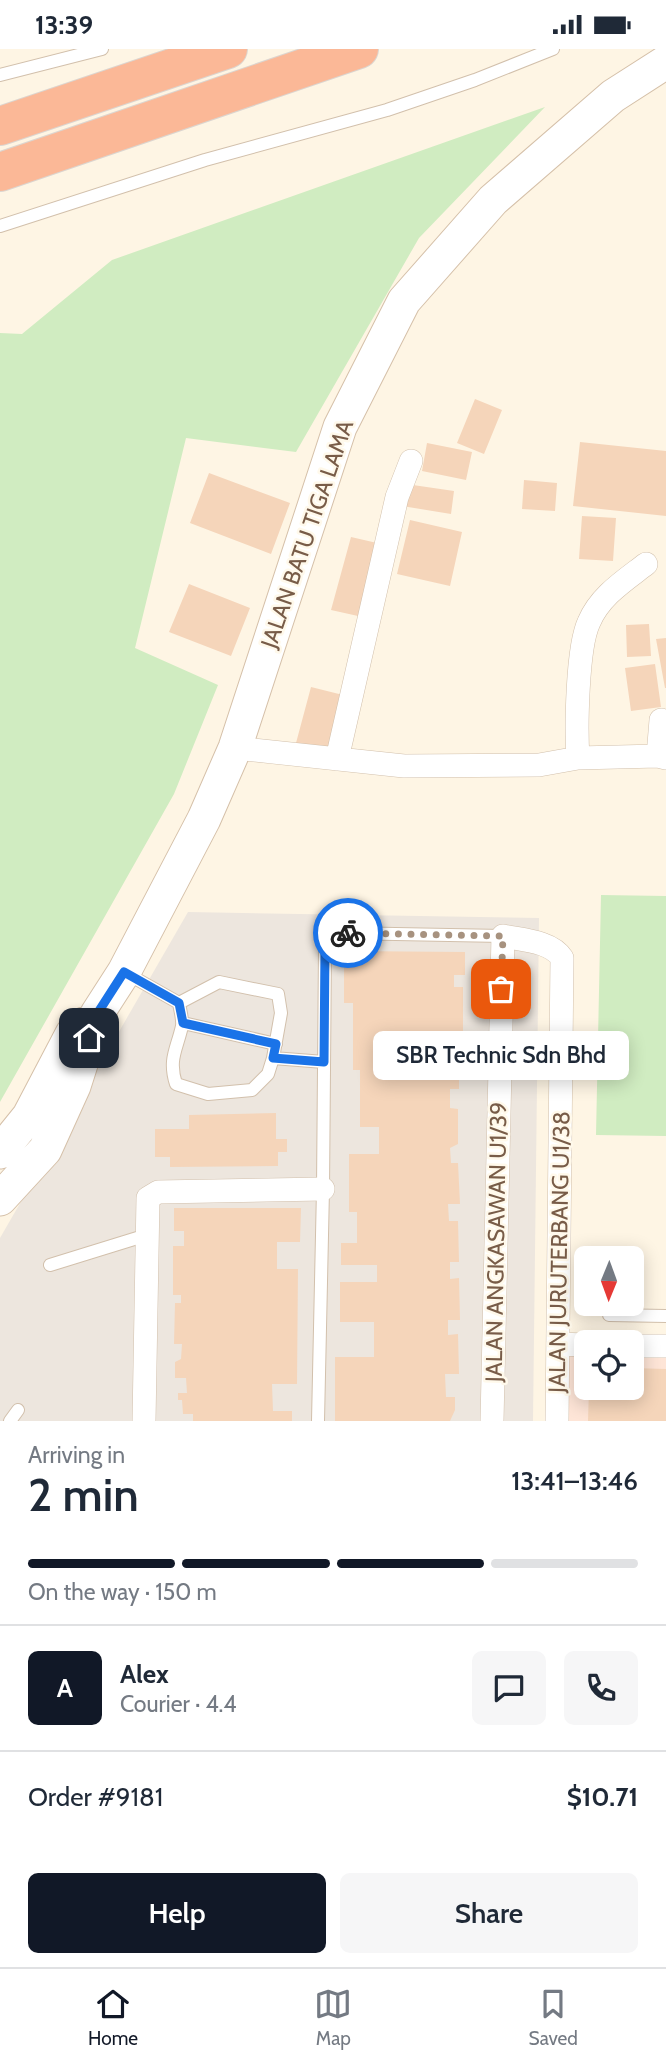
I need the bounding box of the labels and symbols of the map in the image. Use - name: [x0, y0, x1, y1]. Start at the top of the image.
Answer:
- street label: JALAN BATU TIGA LAMA: [254, 416, 359, 653]
- courier: [313, 898, 383, 968]
- pin: [471, 959, 531, 1019]
- pin: [59, 1008, 119, 1068]
- callout: SBR Technic Sdn Bhd: [373, 1031, 629, 1080]
- street label: JALAN ANGKASAWAN U1/39: [480, 1102, 512, 1383]
- street label: JALAN JURUTERBANG U1/38: [543, 1111, 575, 1394]
- north arrow: [574, 1246, 644, 1316]

